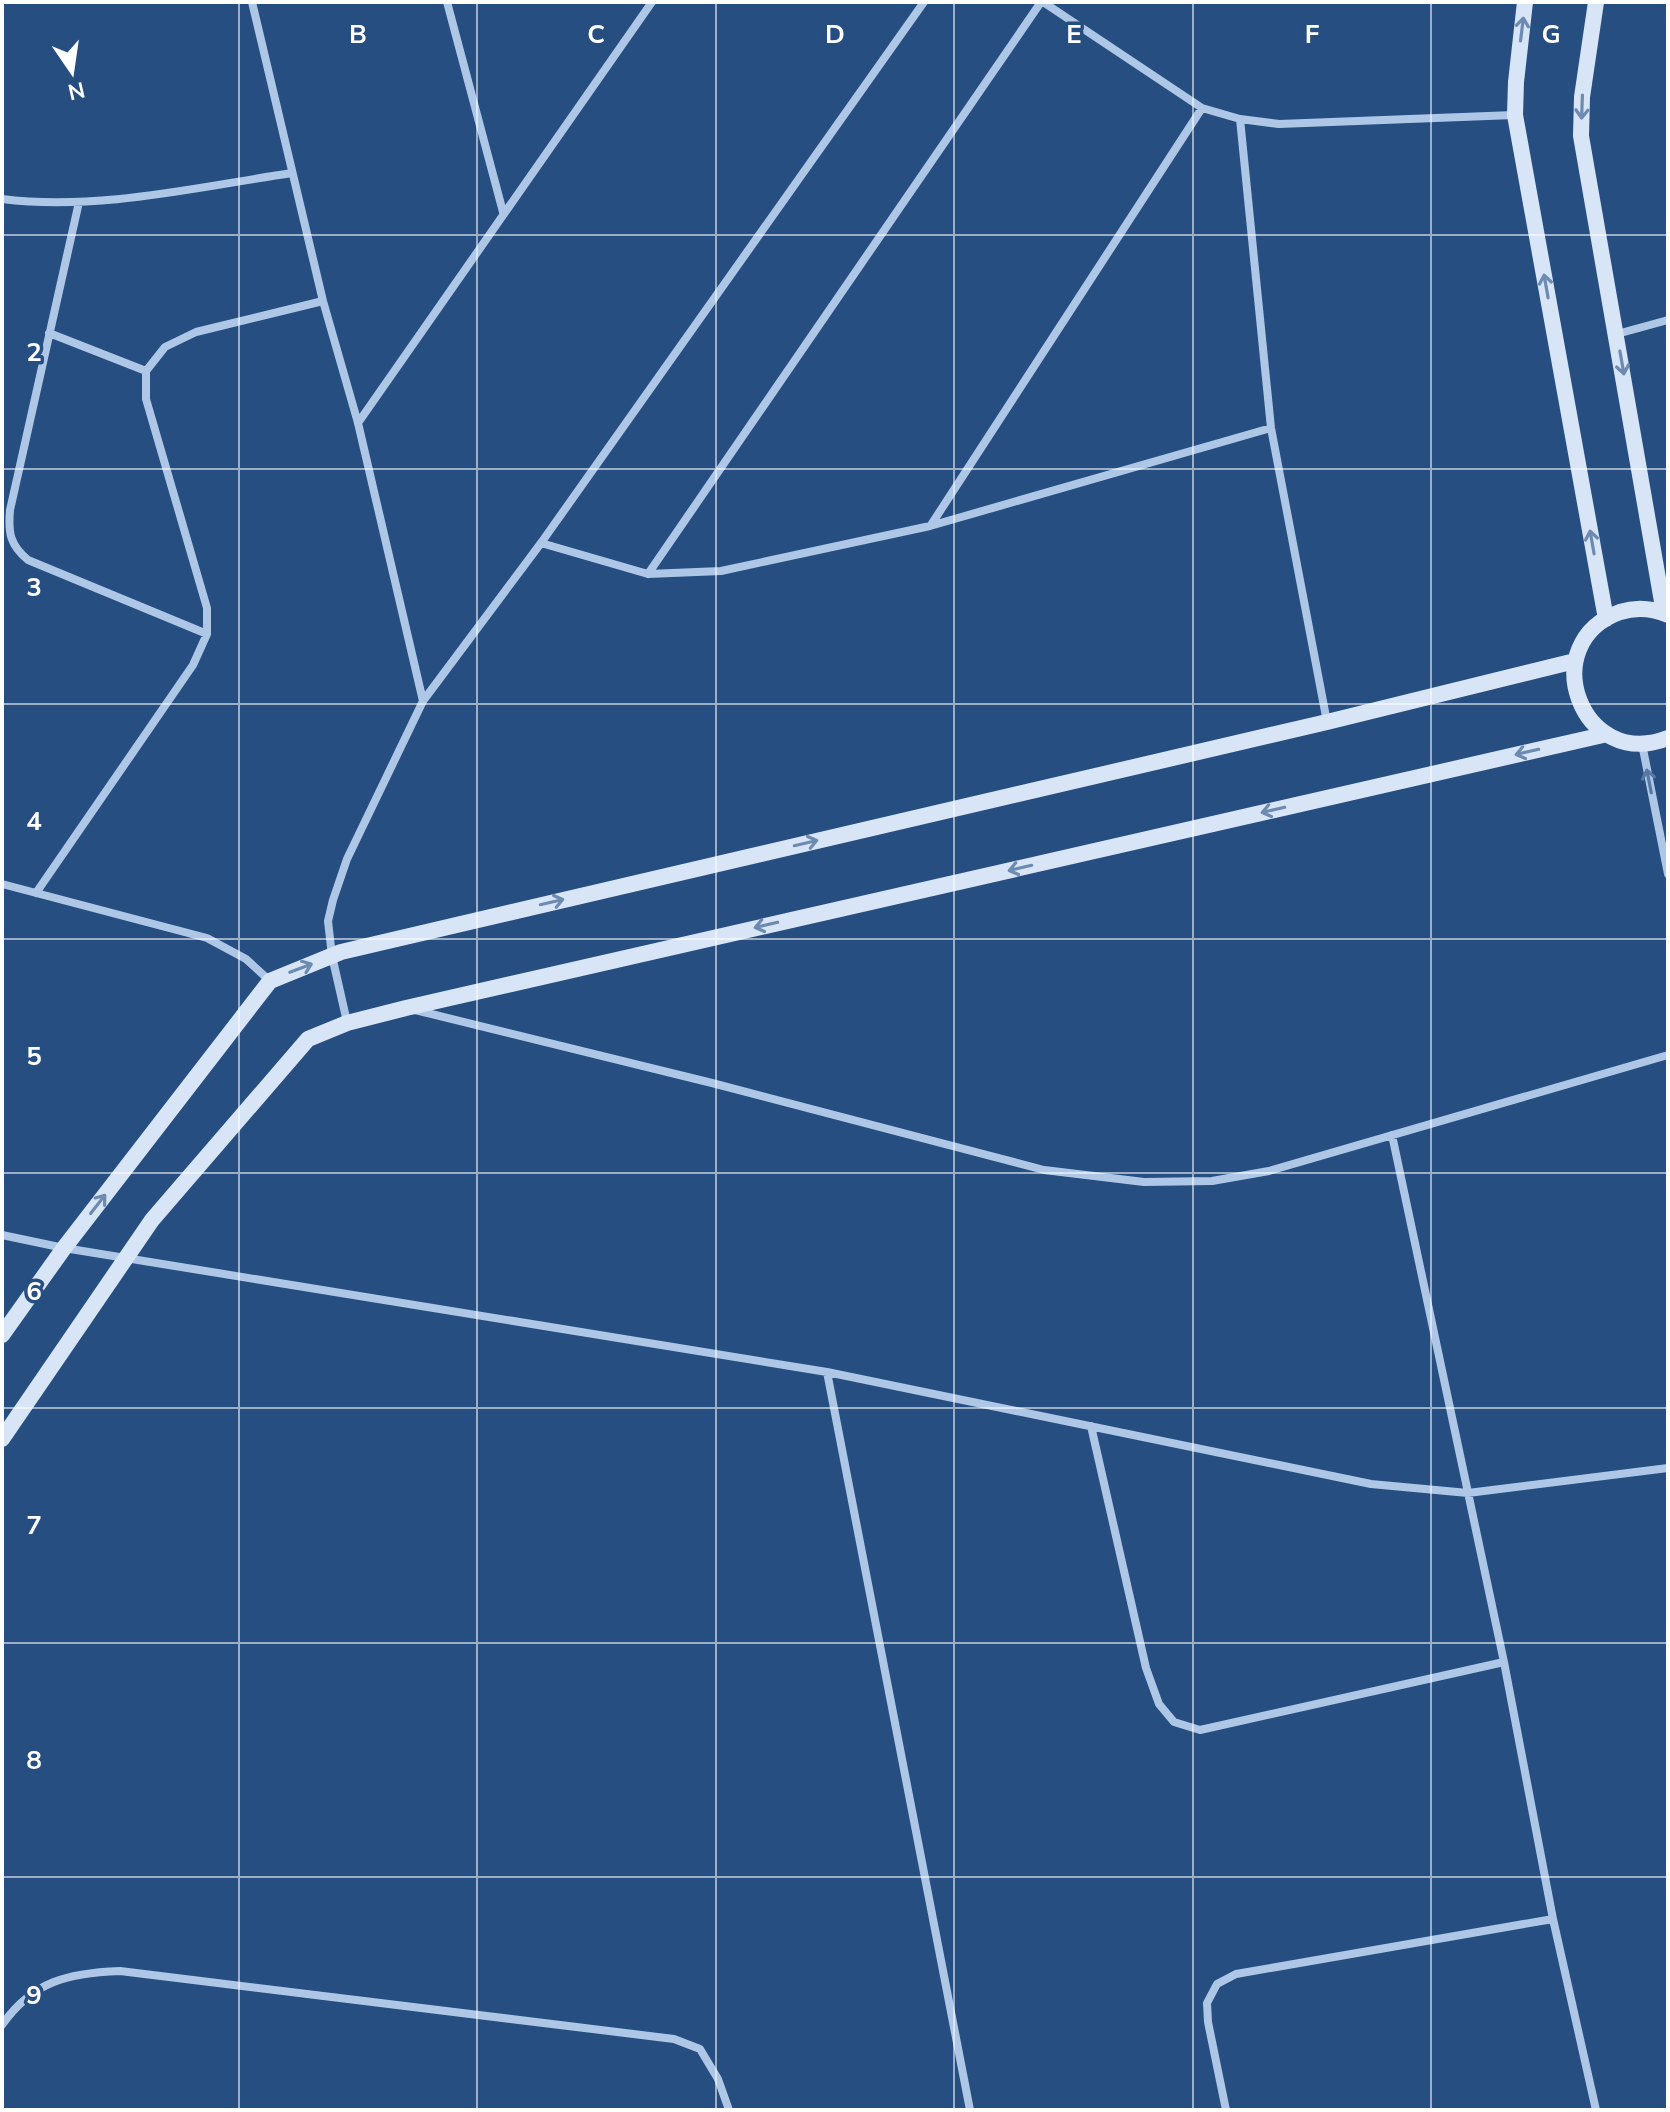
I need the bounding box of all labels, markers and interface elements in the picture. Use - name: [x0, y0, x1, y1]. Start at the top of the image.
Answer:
- text: B: [349, 17, 367, 52]
- text: C: [587, 17, 605, 52]
- text: D: [825, 17, 845, 52]
- text: E: [1066, 17, 1082, 52]
- text: F: [1305, 17, 1319, 52]
- one-way arrow: [1515, 17, 1530, 42]
- text: G: [1541, 17, 1561, 52]
- north arrow: [32, 32, 112, 112]
- text: N: [65, 74, 88, 107]
- one-way arrow: [1574, 93, 1589, 120]
- one-way arrow: [1538, 274, 1553, 299]
- text: 2: [26, 335, 42, 370]
- one-way arrow: [1615, 350, 1630, 375]
- one-way arrow: [1584, 530, 1599, 555]
- text: 3: [26, 570, 42, 605]
- one-way arrow: [1515, 745, 1540, 760]
- one-way arrow: [1641, 769, 1656, 794]
- one-way arrow: [1261, 803, 1287, 818]
- text: 4: [26, 804, 42, 839]
- one-way arrow: [792, 835, 818, 850]
- one-way arrow: [1008, 861, 1033, 876]
- one-way arrow: [539, 894, 565, 909]
- one-way arrow: [754, 919, 780, 934]
- one-way arrow: [288, 960, 313, 974]
- text: 5: [26, 1039, 42, 1074]
- one-way arrow: [89, 1194, 106, 1215]
- text: 6: [26, 1274, 42, 1309]
- text: 7: [26, 1508, 42, 1543]
- text: 8: [26, 1743, 42, 1778]
- text: 9: [26, 1978, 42, 2013]

